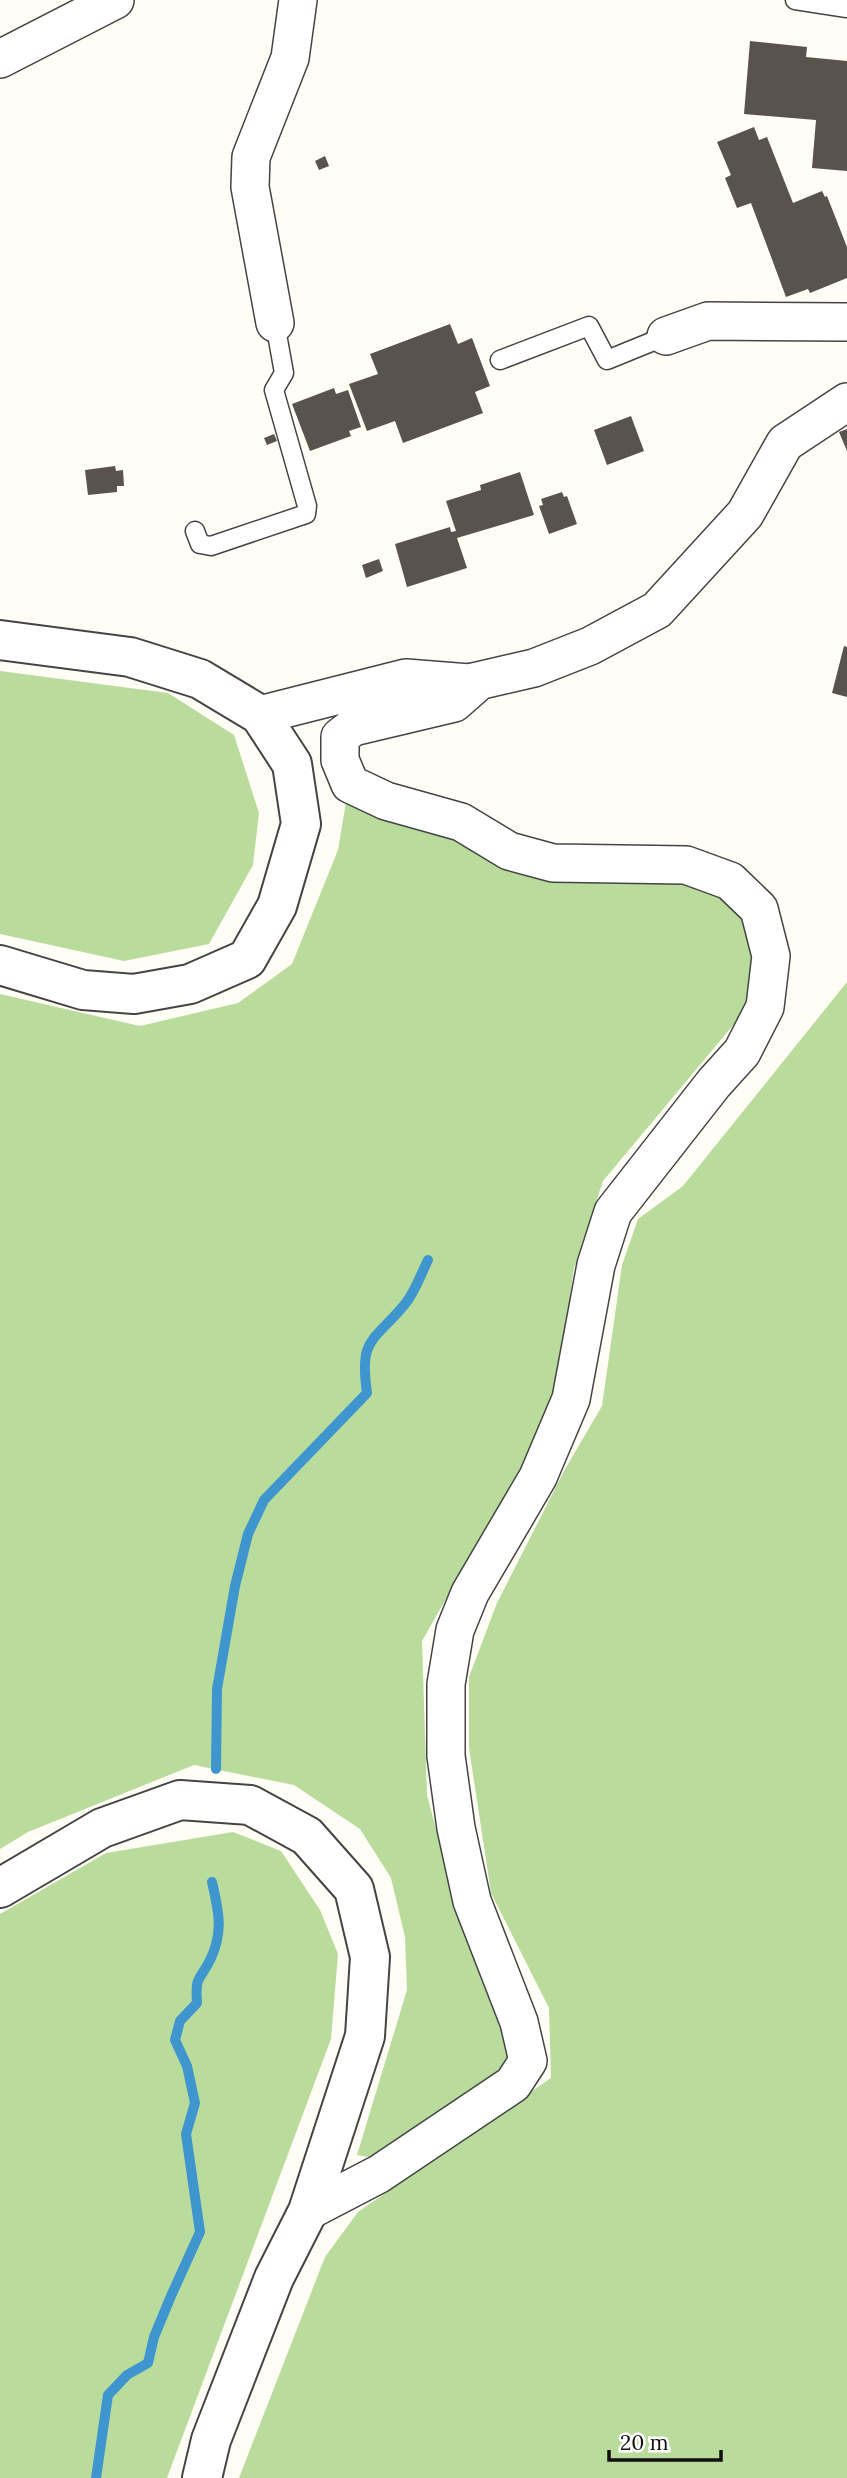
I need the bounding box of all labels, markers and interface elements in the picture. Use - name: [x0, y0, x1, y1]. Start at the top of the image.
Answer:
- scale bar: [609, 2418, 721, 2462]
- text: 20 m: [620, 2429, 669, 2456]

